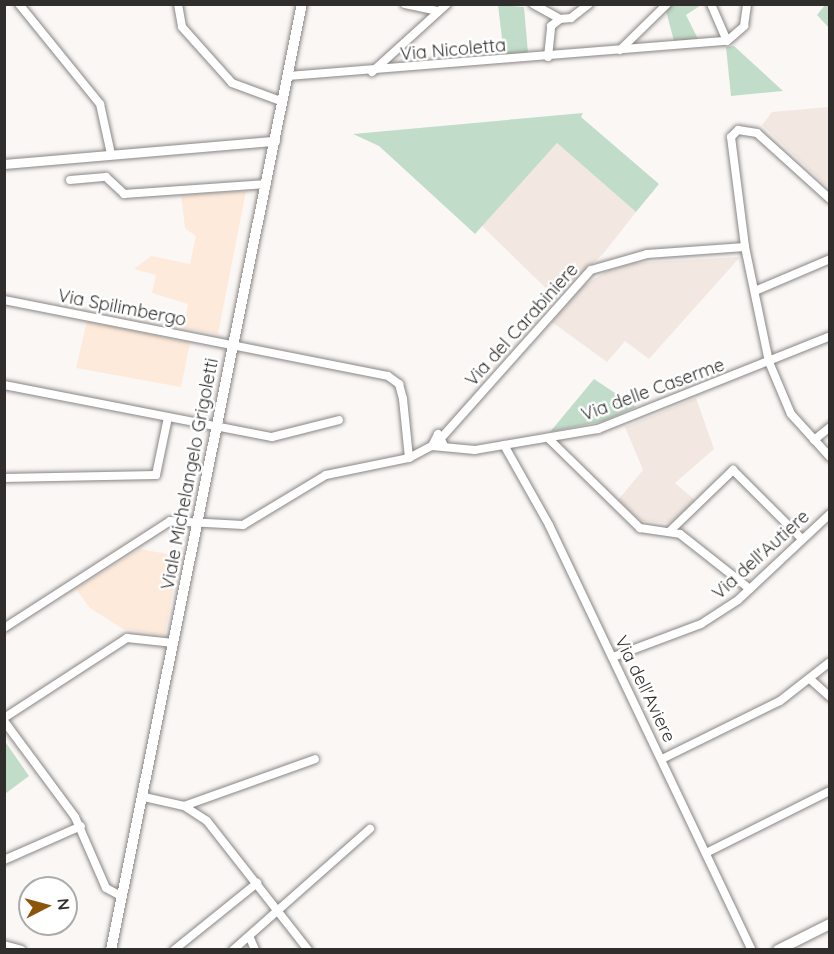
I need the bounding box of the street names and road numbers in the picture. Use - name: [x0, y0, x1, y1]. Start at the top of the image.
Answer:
- street label: Via Nicoletta: [399, 35, 507, 65]
- street label: Via del Carabiniere: [461, 259, 583, 391]
- street label: Via Spilimbergo: [56, 285, 188, 331]
- street label: Via delle Caserme: [579, 354, 727, 426]
- street label: Viale Michelangelo Grigoletti: [157, 356, 223, 592]
- street label: Via dell'Autiere: [708, 506, 814, 604]
- street label: Via dell'Aviere: [610, 632, 680, 746]

